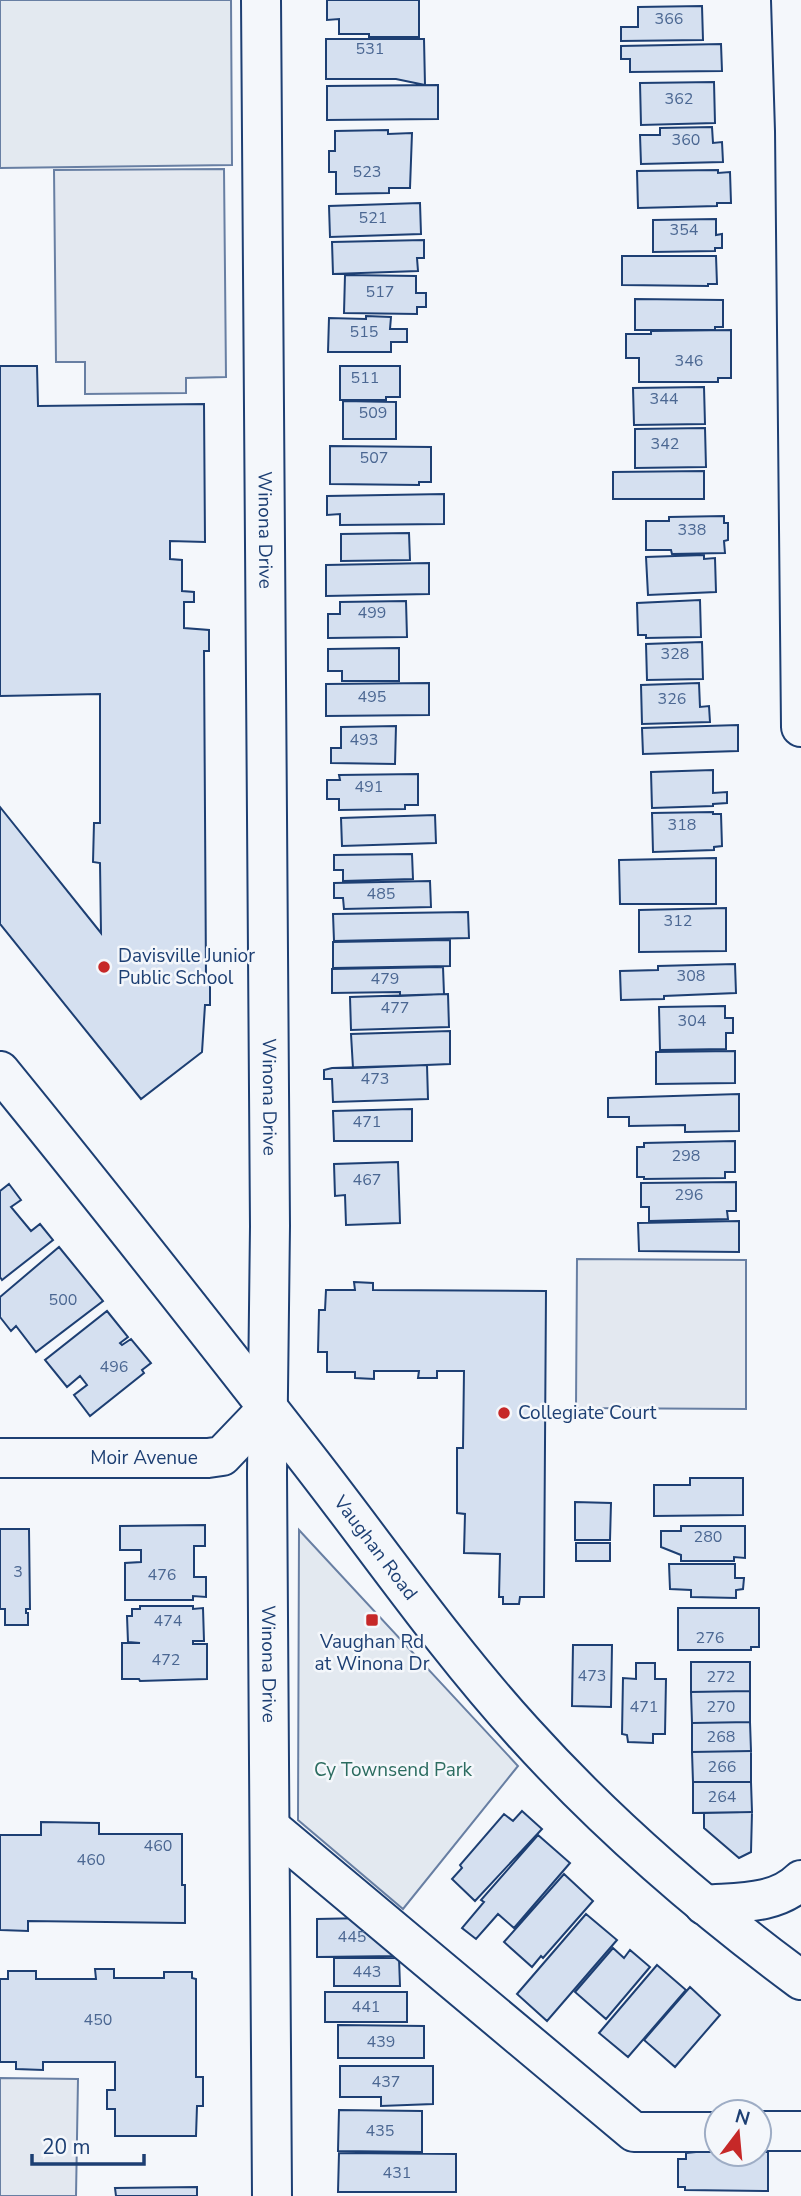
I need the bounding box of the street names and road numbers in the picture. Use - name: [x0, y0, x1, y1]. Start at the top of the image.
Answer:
- street label: Winona Drive: [251, 471, 278, 589]
- street label: Winona Drive: [256, 1038, 282, 1156]
- street label: Moir Avenue: [90, 1445, 198, 1471]
- street label: Vaughan Road: [327, 1489, 423, 1606]
- street label: Winona Drive: [255, 1605, 282, 1723]

